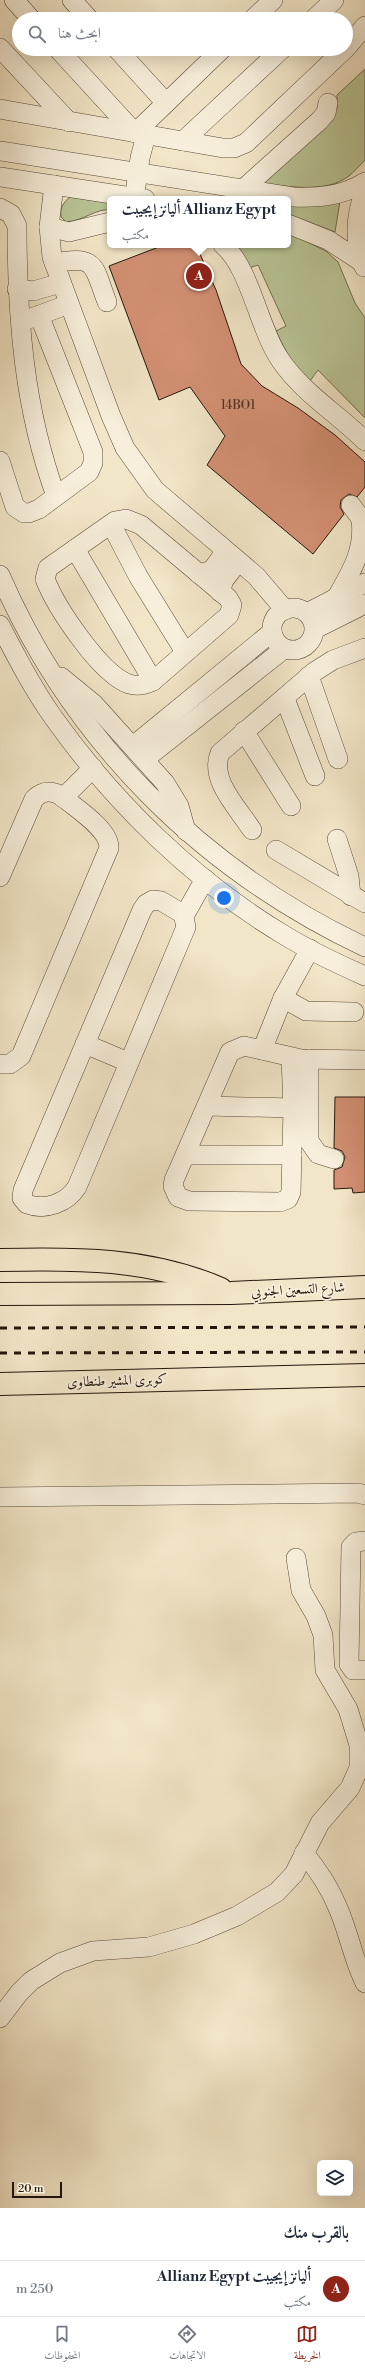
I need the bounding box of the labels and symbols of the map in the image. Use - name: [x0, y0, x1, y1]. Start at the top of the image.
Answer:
- pin: A: [186, 261, 212, 291]
- house number: 14BO1: [221, 398, 256, 413]
- your location: [214, 888, 234, 908]
- street label: شارع التسعين الجنوبي: [250, 1279, 346, 1303]
- street label: كوبرى المشير طنطاوى: [66, 1370, 168, 1392]
- scale bar: [12, 2180, 62, 2199]

